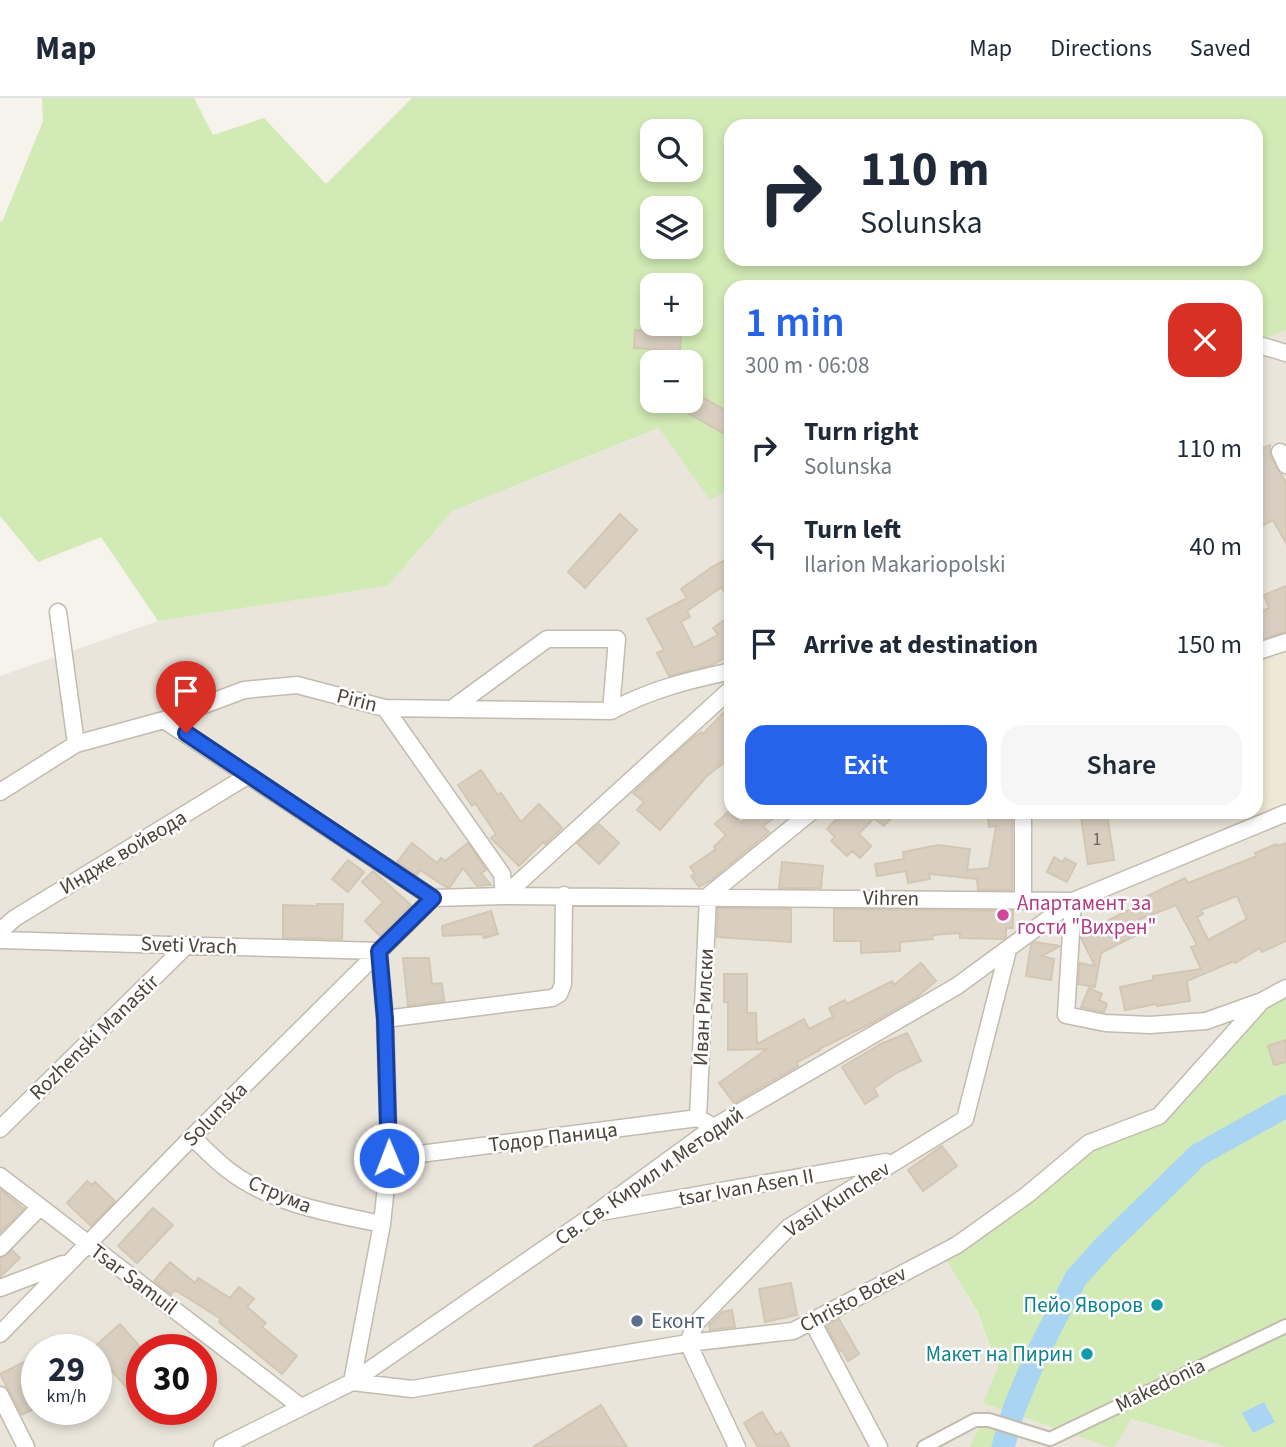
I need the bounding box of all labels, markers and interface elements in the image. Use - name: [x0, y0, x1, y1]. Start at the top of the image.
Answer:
- text: Map: [35, 25, 96, 72]
- text: Map: [969, 31, 1012, 66]
- text: Directions: [1050, 31, 1152, 66]
- text: Saved: [1190, 31, 1251, 66]
- map controls: [640, 119, 703, 413]
- button: search: [640, 119, 703, 182]
- text: 110 m: [860, 135, 989, 205]
- icon: right: [745, 147, 836, 238]
- button: layers: [640, 196, 703, 259]
- text: Solunska: [860, 200, 983, 246]
- button: +: [640, 273, 703, 336]
- text: 1 min: [745, 293, 845, 353]
- button: close: [1168, 303, 1242, 377]
- text: 300 m · 06:08: [745, 349, 869, 382]
- button: −: [640, 350, 703, 413]
- text: Turn right: [804, 413, 919, 450]
- icon: right: [745, 429, 783, 467]
- text: 110 m: [1176, 430, 1242, 467]
- text: Solunska: [804, 450, 892, 483]
- text: Turn left: [804, 511, 901, 548]
- icon: left: [745, 527, 783, 565]
- text: 40 m: [1189, 528, 1242, 565]
- text: Ilarion Makariopolski: [804, 548, 1006, 581]
- icon: arrive: [745, 625, 783, 663]
- text: Arrive at destination: [804, 626, 1038, 663]
- text: 150 m: [1176, 626, 1242, 663]
- pin: [156, 661, 216, 733]
- icon: arrive: [167, 672, 205, 710]
- street label: Pirin: [333, 680, 381, 720]
- button: Exit: [745, 725, 987, 805]
- button: Share: [1001, 725, 1242, 805]
- street label: Индже войвода: [54, 802, 192, 902]
- house number: 1: [1093, 827, 1101, 852]
- street label: Vihren: [863, 883, 919, 913]
- place label: Апартамент за гости "Вихрен": [1017, 888, 1157, 942]
- marker: Апартамент за гости "Вихрен": [995, 907, 1011, 923]
- street label: Sveti Vrach: [140, 928, 238, 962]
- street label: Иван Рилски: [685, 947, 721, 1067]
- street label: Rozhenski Manastir: [23, 967, 166, 1107]
- street label: Solunska: [176, 1075, 254, 1153]
- street label: Св. Св. Кирил и Методий: [549, 1099, 749, 1253]
- street label: Тодор Паница: [487, 1114, 619, 1160]
- position arrow: [352, 1121, 426, 1195]
- street label: Vasil Kunchev: [778, 1153, 896, 1244]
- street label: tsar Ivan Asen II: [676, 1160, 816, 1214]
- street label: Струма: [244, 1167, 316, 1221]
- street label: Tsar Samuil: [84, 1236, 184, 1322]
- street label: Christo Botev: [794, 1258, 912, 1340]
- place label: Пейо Яворов: [1024, 1290, 1143, 1320]
- marker: Пейо Яворов: [1149, 1297, 1165, 1313]
- place label: Еконт: [651, 1306, 705, 1336]
- marker: Еконт: [629, 1313, 645, 1329]
- speed limit sign: 30: [126, 1334, 217, 1425]
- place label: Макет на Пирин: [926, 1339, 1073, 1369]
- text: 29: [48, 1345, 85, 1395]
- marker: Макет на Пирин: [1079, 1346, 1095, 1362]
- street label: Makedonia: [1110, 1350, 1210, 1420]
- text: km/h: [47, 1384, 86, 1409]

